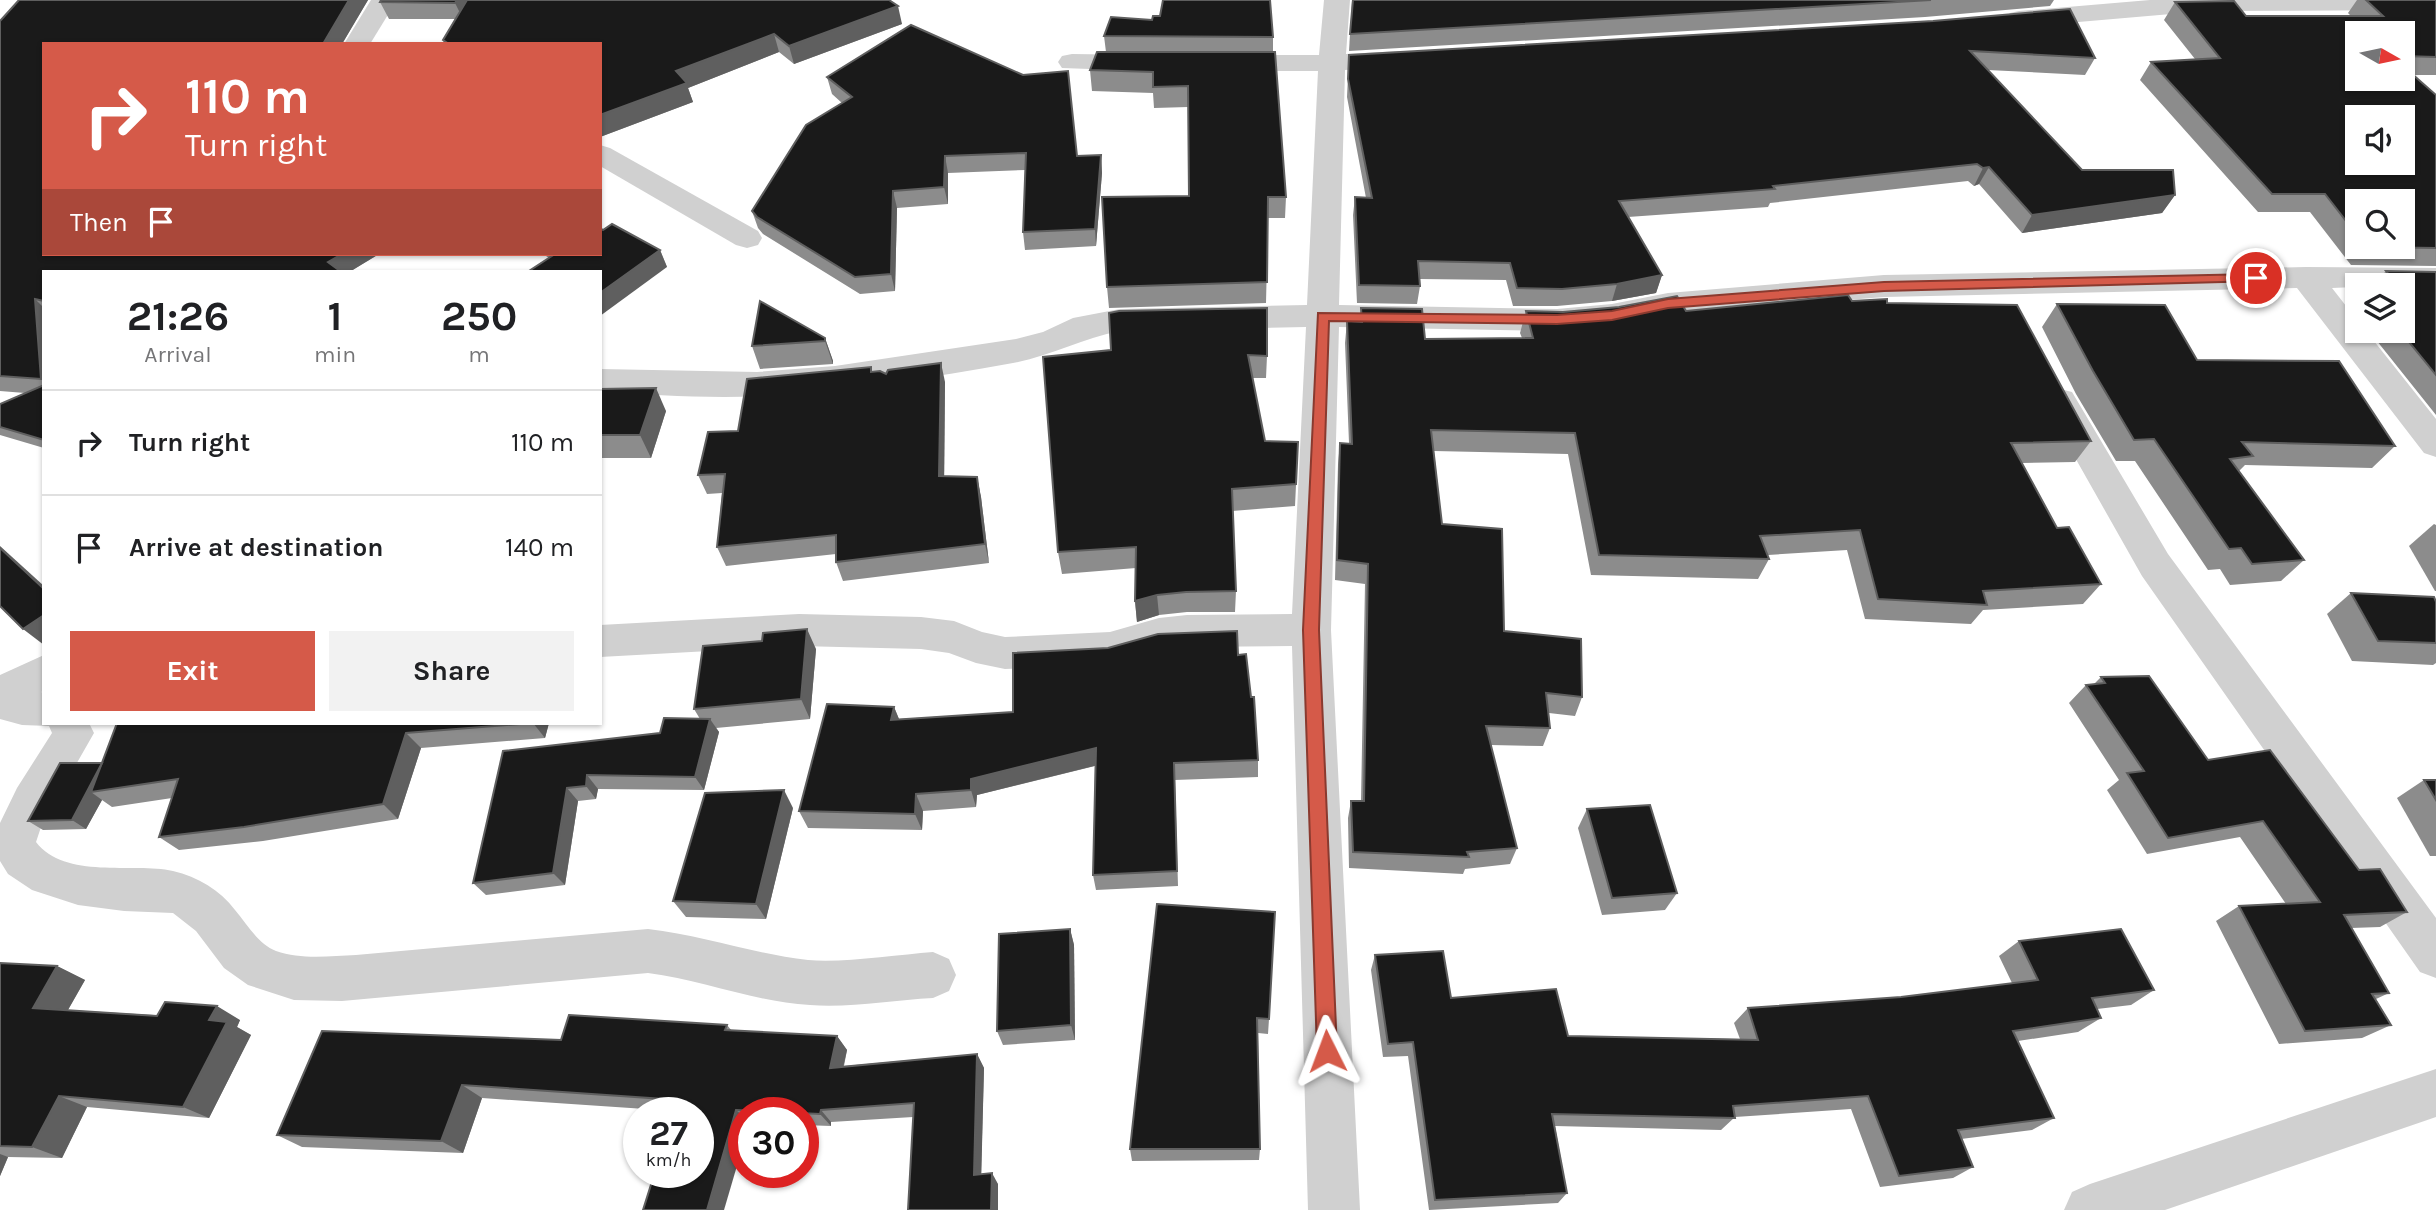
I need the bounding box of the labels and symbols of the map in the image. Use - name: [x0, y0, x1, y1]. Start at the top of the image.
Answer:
- north arrow: [2345, 21, 2415, 91]
- pin: [2226, 248, 2286, 308]
- position arrow: [1290, 1014, 1364, 1088]
- speed limit sign: 30: [728, 1097, 819, 1188]

